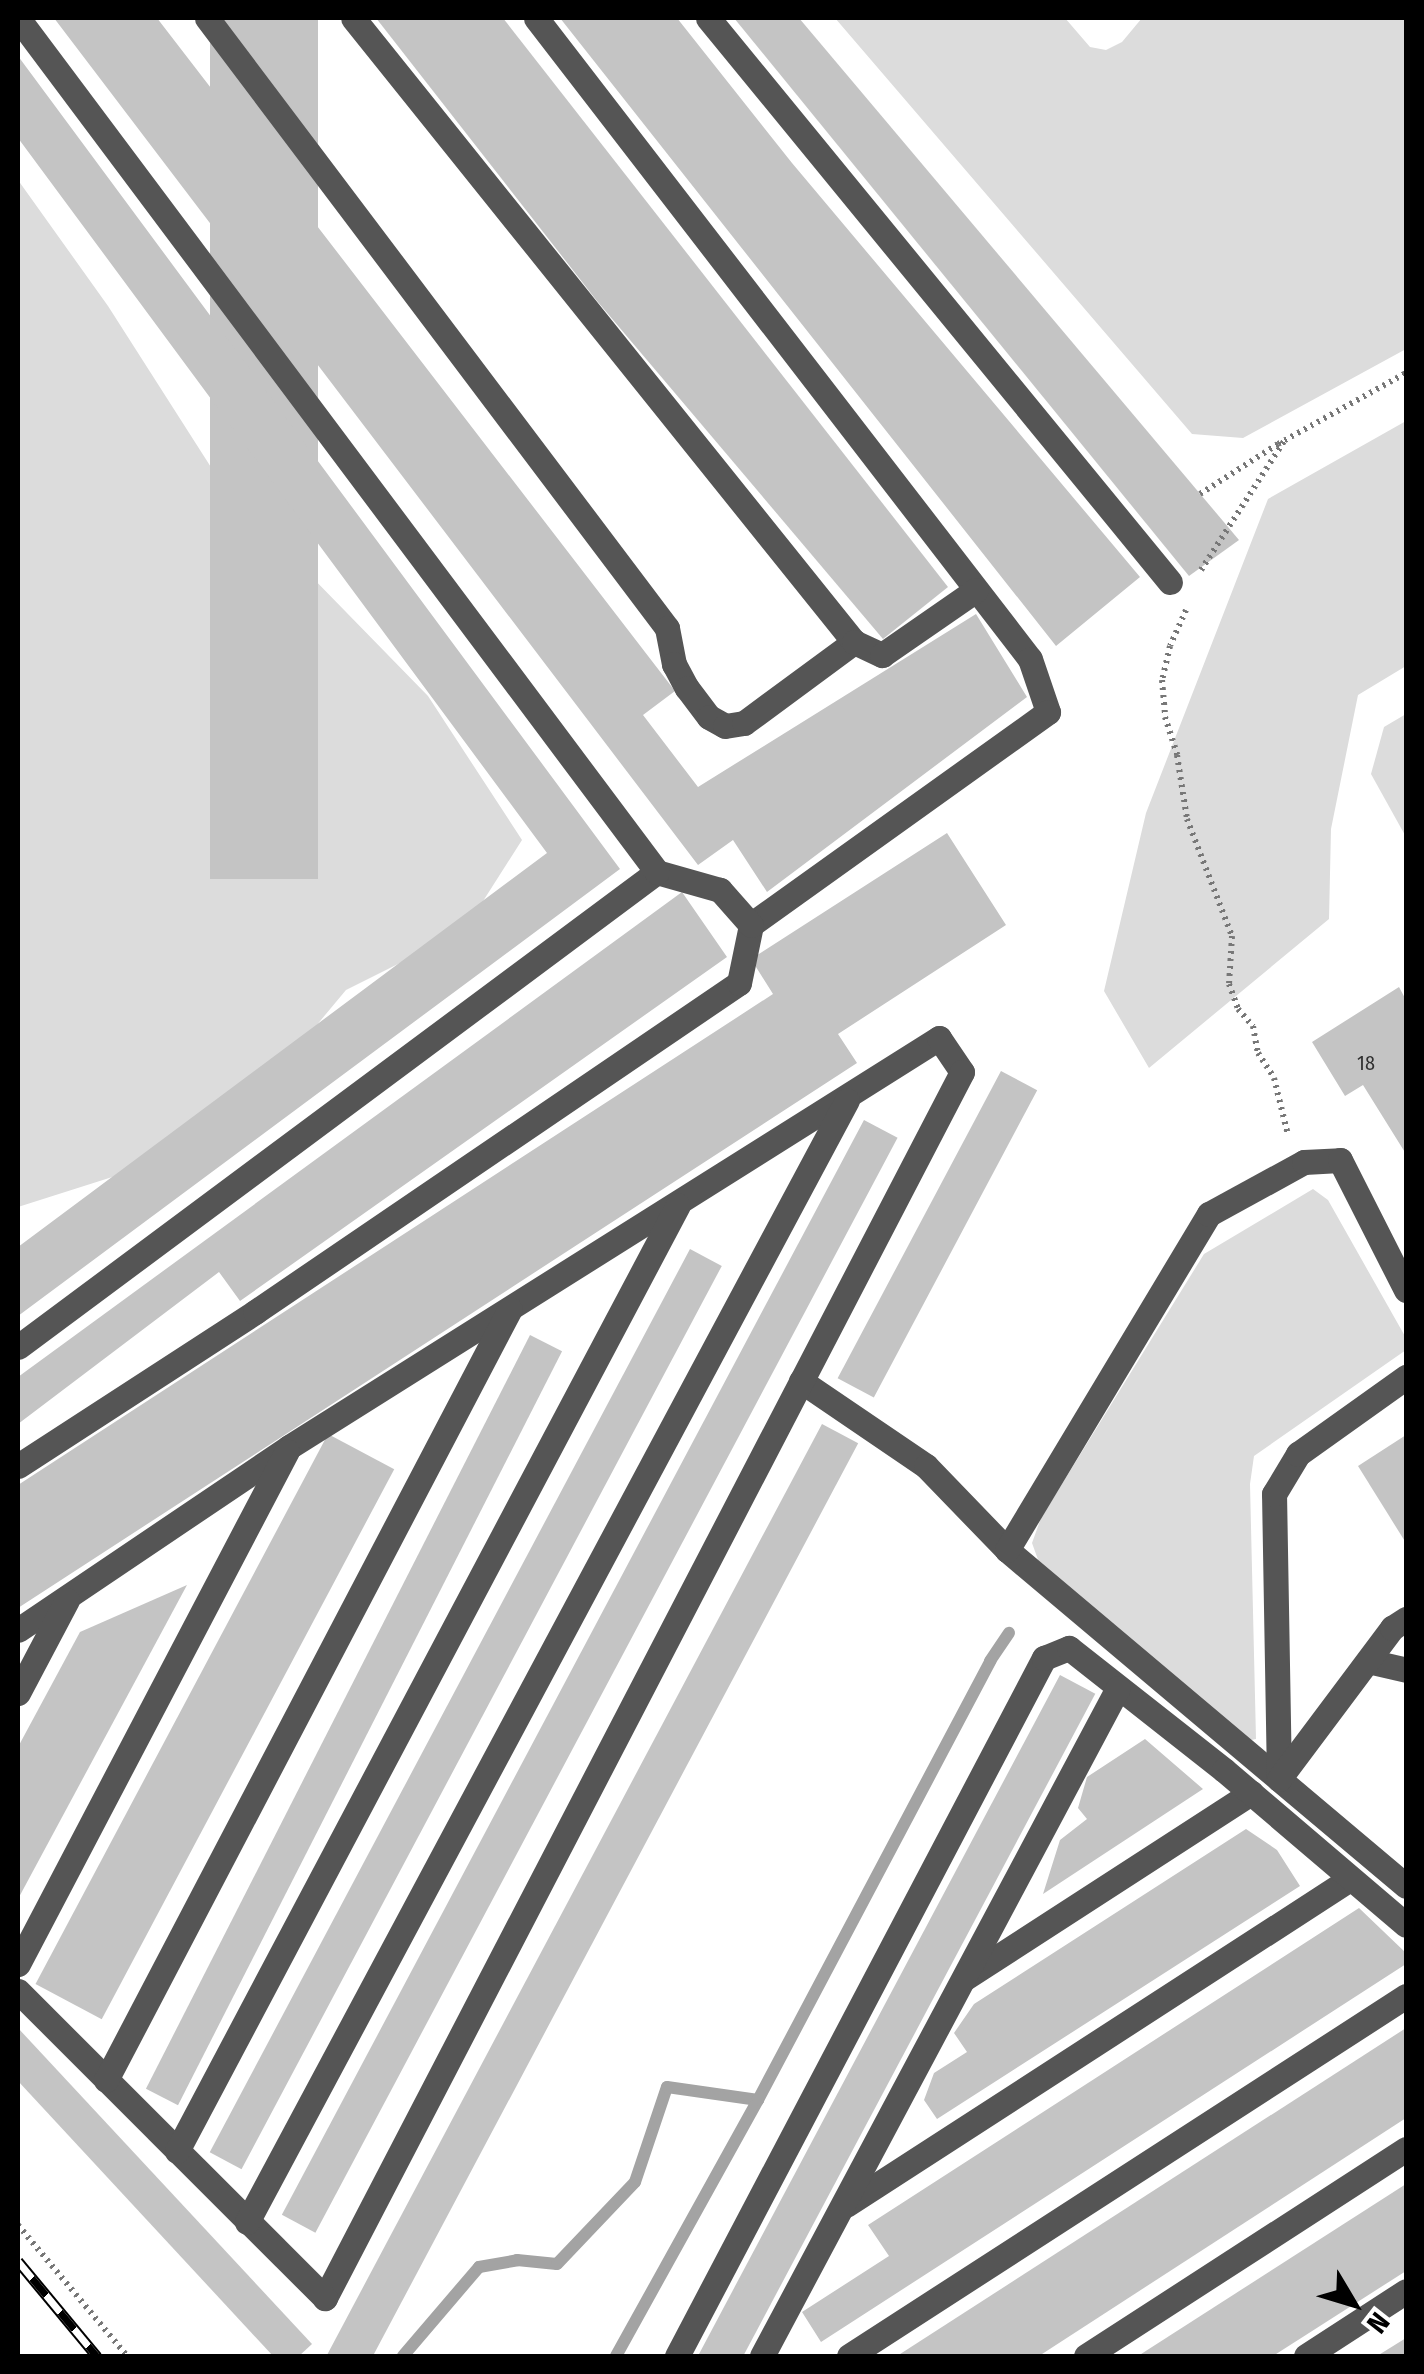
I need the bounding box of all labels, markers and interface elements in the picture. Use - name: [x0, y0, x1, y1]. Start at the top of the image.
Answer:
- house number: 18: [1357, 1051, 1375, 1075]
- north arrow: [1304, 2254, 1404, 2354]
- text: N: [1360, 2306, 1396, 2340]

